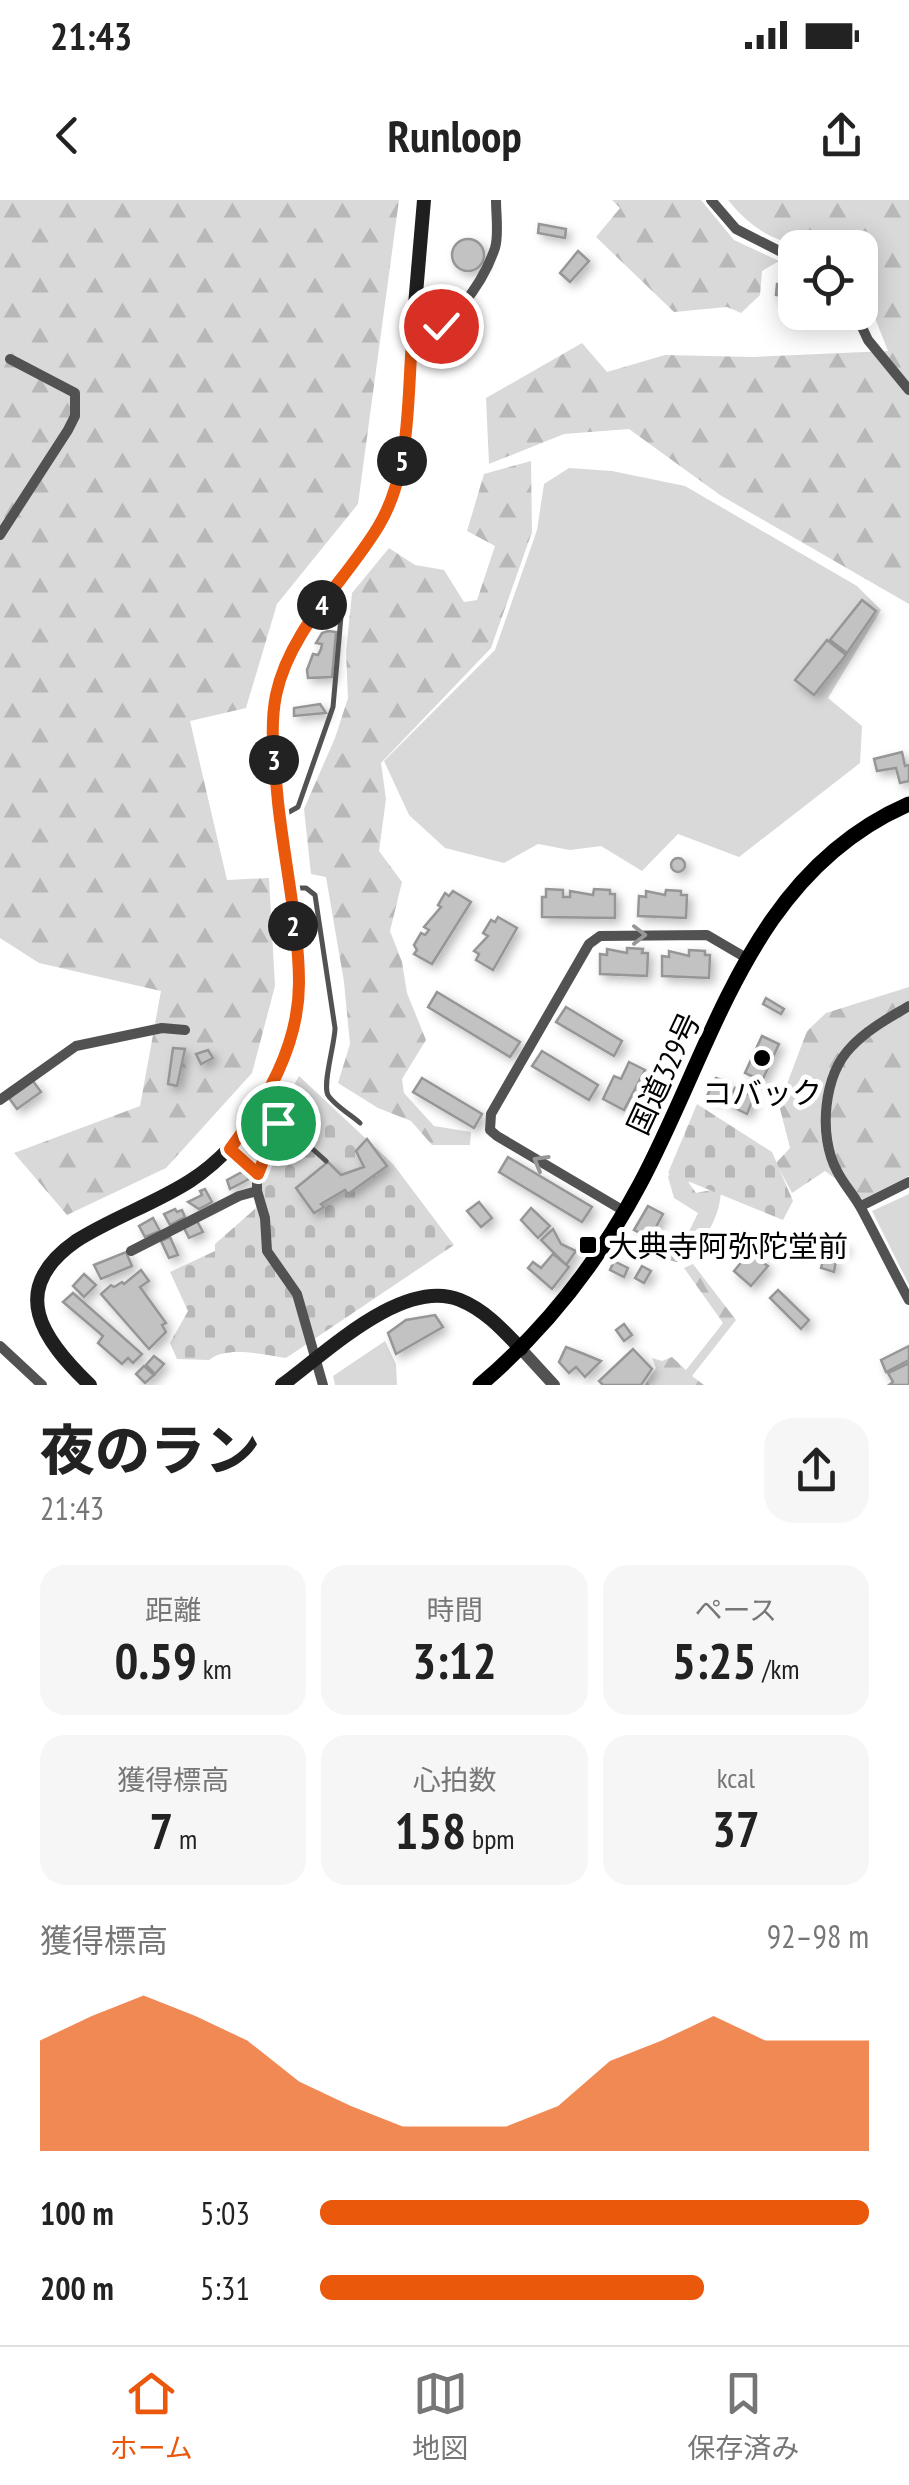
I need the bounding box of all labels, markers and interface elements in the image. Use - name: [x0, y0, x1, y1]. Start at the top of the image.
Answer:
- text: 21:43: [50, 11, 132, 60]
- text: Runloop: [387, 106, 522, 164]
- icon: back: [40, 108, 95, 163]
- icon: share: [814, 108, 869, 163]
- map controls: [778, 230, 878, 330]
- button: locate: [778, 230, 878, 330]
- pin: [399, 284, 484, 369]
- icon: check: [414, 299, 469, 354]
- pin: 5: [377, 436, 427, 486]
- text: 5: [395, 442, 409, 479]
- pin: 4: [297, 580, 347, 630]
- text: 4: [315, 586, 329, 623]
- pin: 3: [249, 735, 299, 785]
- text: 3: [267, 741, 281, 778]
- pin: 2: [268, 901, 318, 951]
- text: 2: [286, 907, 300, 944]
- one-way arrow: [632, 925, 648, 946]
- street label: 国道329号: [618, 1006, 708, 1140]
- marker: コバック: [751, 1047, 773, 1069]
- place label: コバック: [702, 1073, 822, 1112]
- pin: [236, 1081, 321, 1166]
- icon: arrive: [251, 1096, 306, 1151]
- one-way arrow: [533, 1154, 551, 1174]
- place label: 大典寺阿弥陀堂前: [608, 1226, 848, 1265]
- marker: 大典寺阿弥陀堂前: [577, 1234, 599, 1256]
- text: 夜のラン: [40, 1414, 260, 1485]
- button: share: [764, 1418, 869, 1523]
- text: 21:43: [40, 1487, 104, 1529]
- text: 距離: [145, 1591, 201, 1628]
- text: 時間: [426, 1591, 483, 1628]
- text: ペース: [695, 1591, 777, 1628]
- text: 0.59: [114, 1628, 197, 1693]
- text: 3:12: [412, 1628, 497, 1693]
- text: 5:25: [672, 1628, 756, 1693]
- text: km: [197, 1650, 232, 1687]
- text: /km: [756, 1650, 800, 1687]
- text: kcal: [717, 1759, 755, 1796]
- text: 獲得標高: [117, 1761, 229, 1798]
- text: 心拍数: [412, 1761, 497, 1798]
- text: 37: [712, 1796, 760, 1861]
- text: 7: [149, 1798, 173, 1863]
- text: 158: [394, 1798, 466, 1863]
- text: m: [173, 1820, 197, 1857]
- text: bpm: [466, 1820, 515, 1857]
- text: 92–98 m: [767, 1915, 869, 1957]
- text: 獲得標高: [40, 1919, 168, 1961]
- text: 100 m: [40, 2192, 114, 2234]
- text: 5:03: [200, 2192, 250, 2234]
- text: 200 m: [40, 2267, 114, 2309]
- text: 5:31: [200, 2267, 250, 2309]
- tab: ホーム: [110, 2366, 193, 2466]
- tab: 地図: [412, 2366, 468, 2466]
- tab: 保存済み: [687, 2366, 799, 2466]

